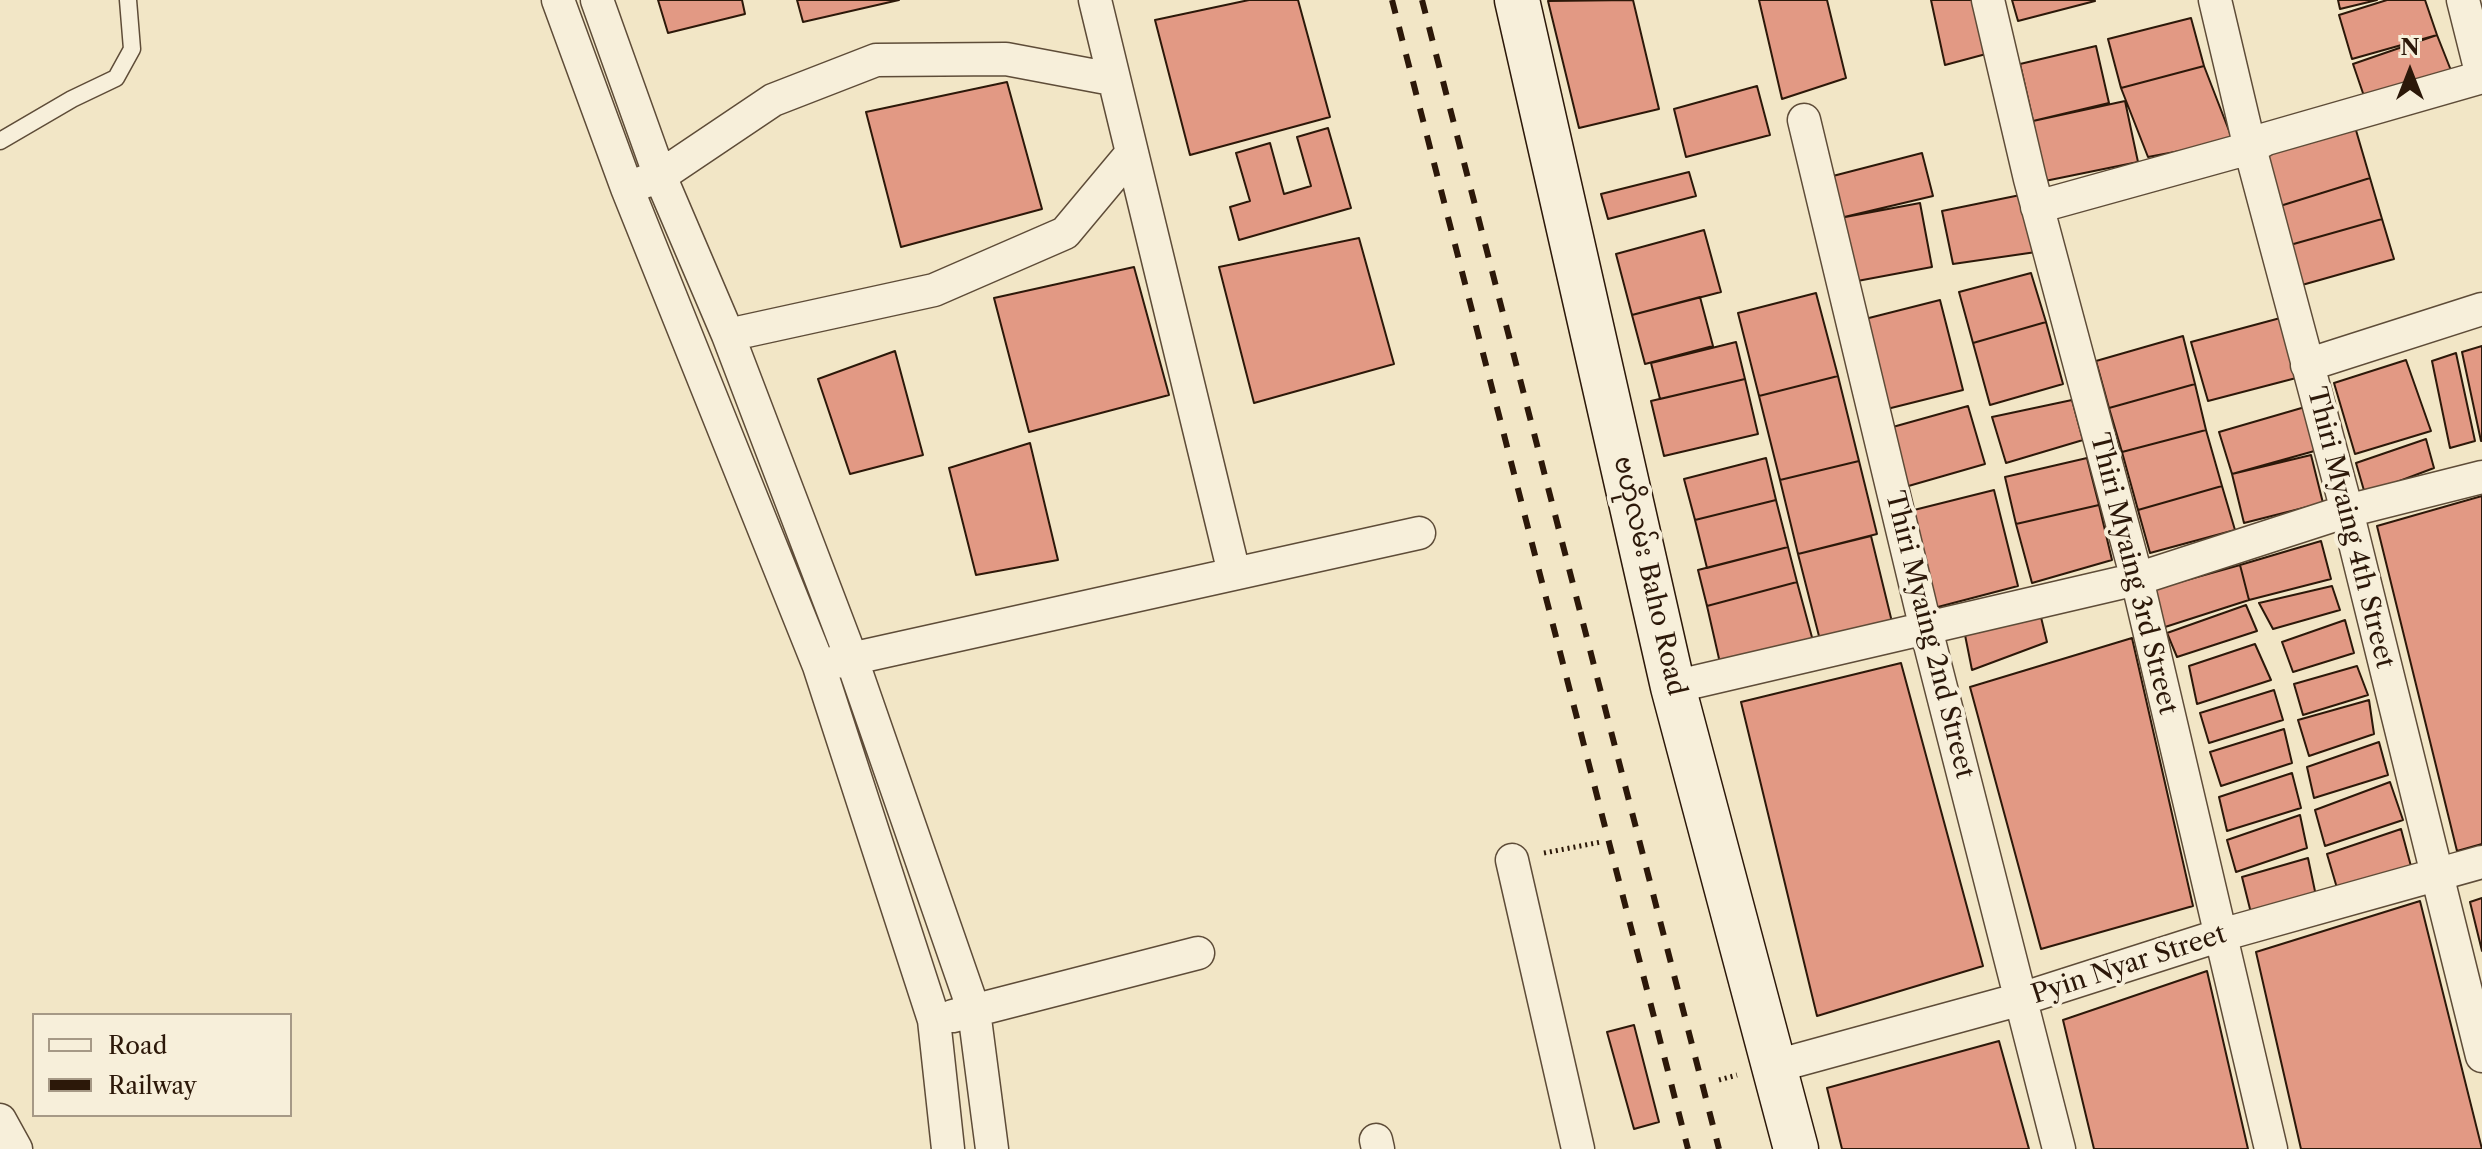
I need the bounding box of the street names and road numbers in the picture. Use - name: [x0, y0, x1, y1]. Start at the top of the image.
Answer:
- street label: Thiri Myaing 4th Street: [2300, 384, 2400, 672]
- street label: Thiri Myaing 3rd Street: [2083, 430, 2183, 718]
- street label: ဗဟိုလမ်း Baho Road: [1606, 453, 1692, 699]
- street label: Thiri Myaing 2nd Street: [1878, 488, 1980, 782]
- street label: Pyin Nyar Street: [2028, 919, 2230, 1011]

